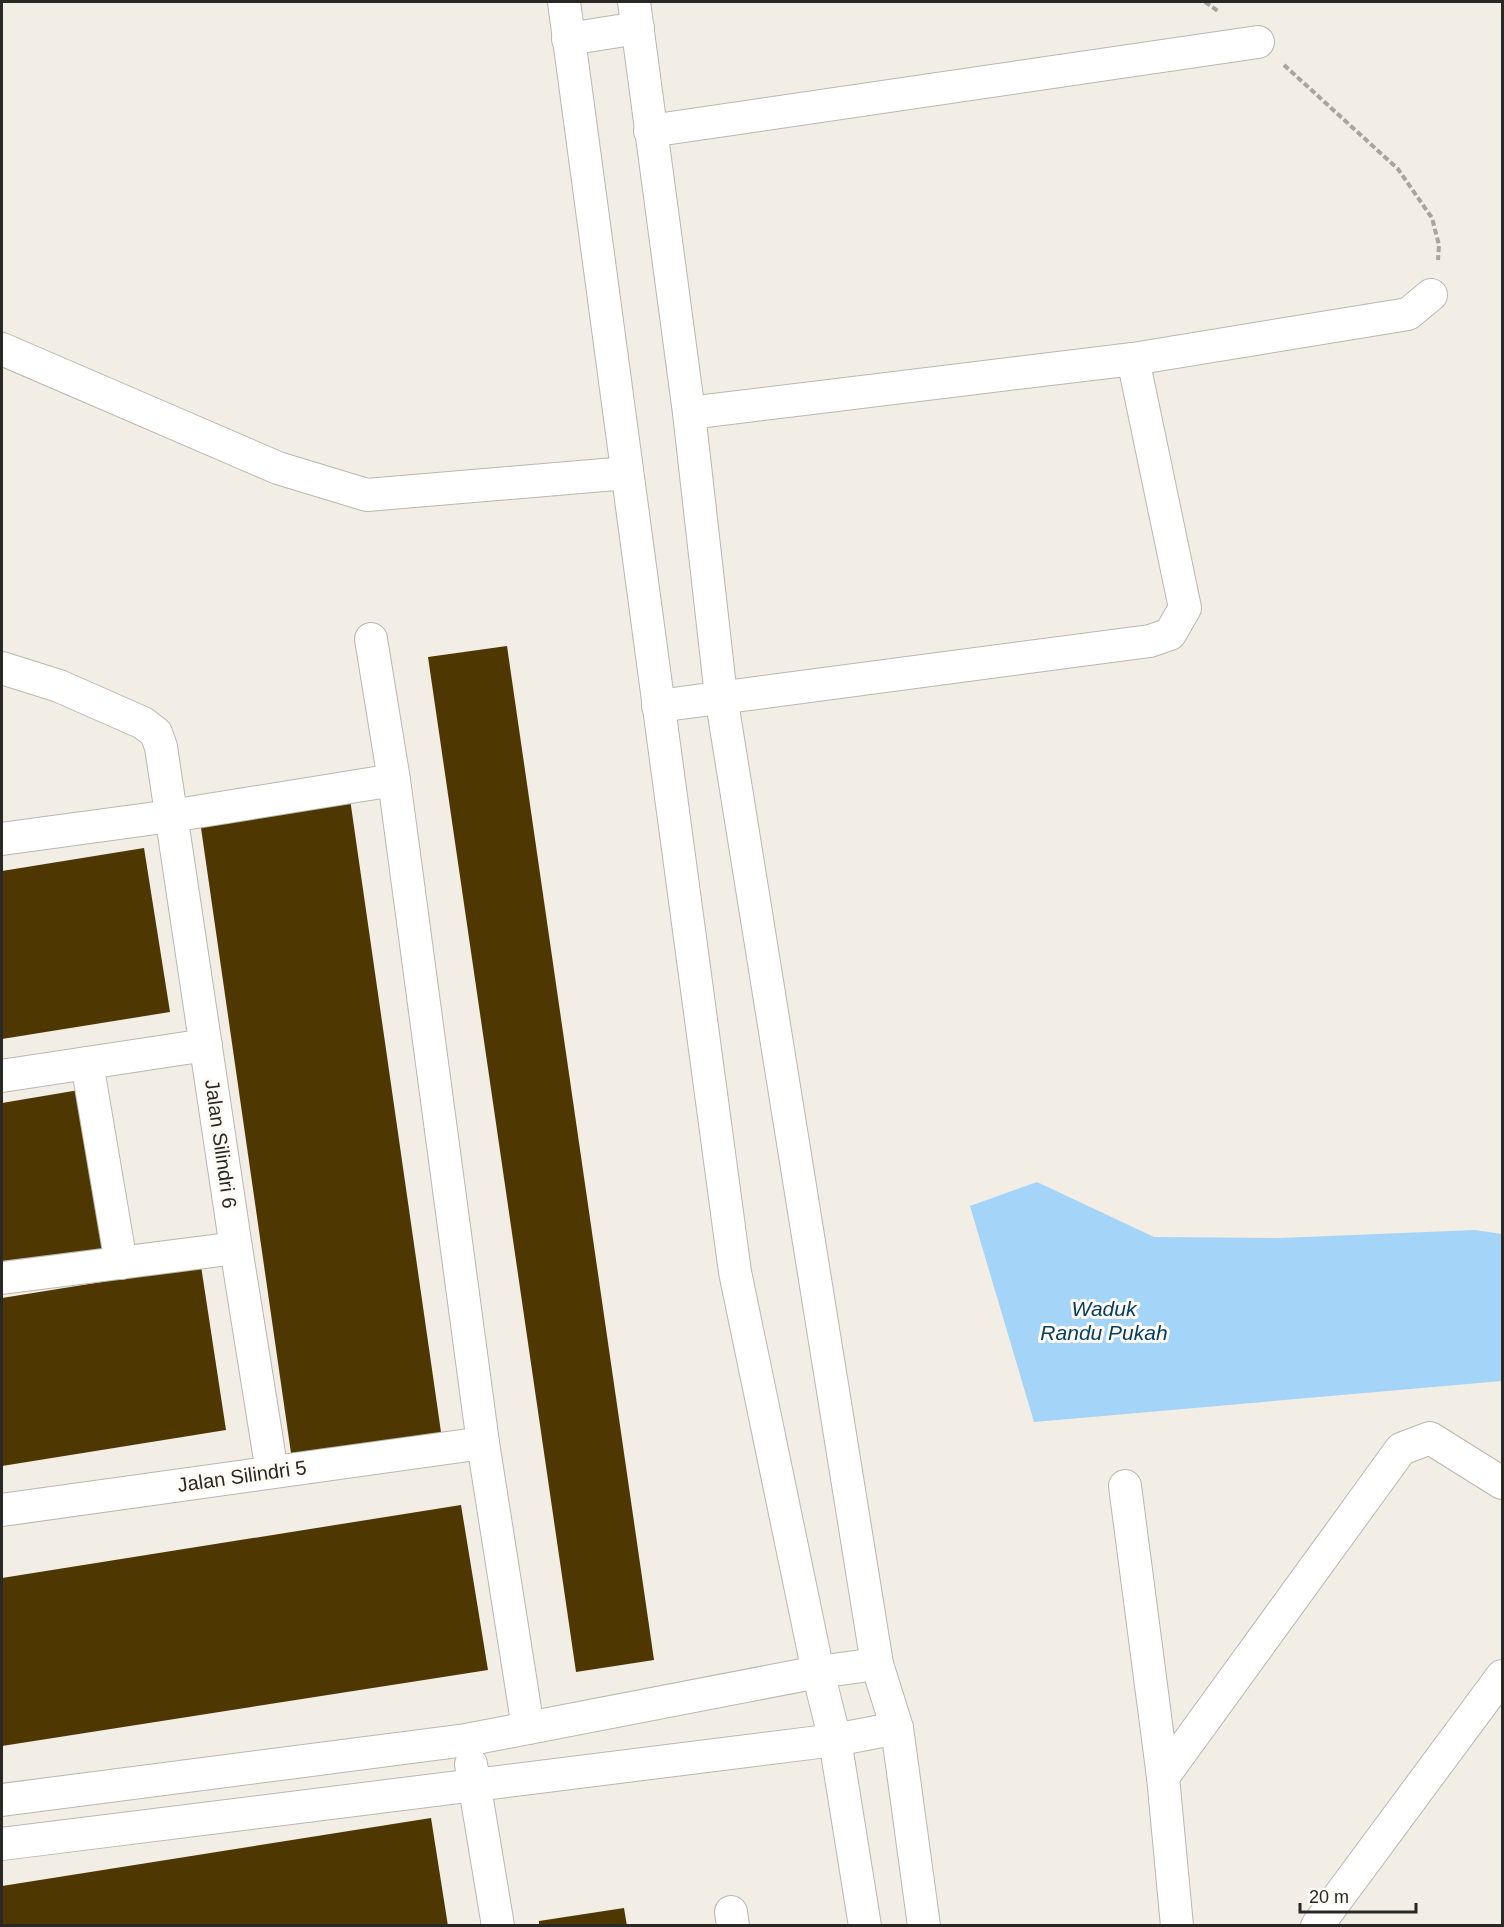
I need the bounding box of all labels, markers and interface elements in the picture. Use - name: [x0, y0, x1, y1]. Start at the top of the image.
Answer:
- street label: Jalan Silindri 6: [201, 1078, 241, 1210]
- water label: Waduk Randu Pukah: [1040, 1297, 1168, 1344]
- street label: Jalan Silindri 5: [176, 1456, 308, 1496]
- scale bar: [1300, 1876, 1416, 1914]
- text: 20 m: [1309, 1887, 1349, 1907]

